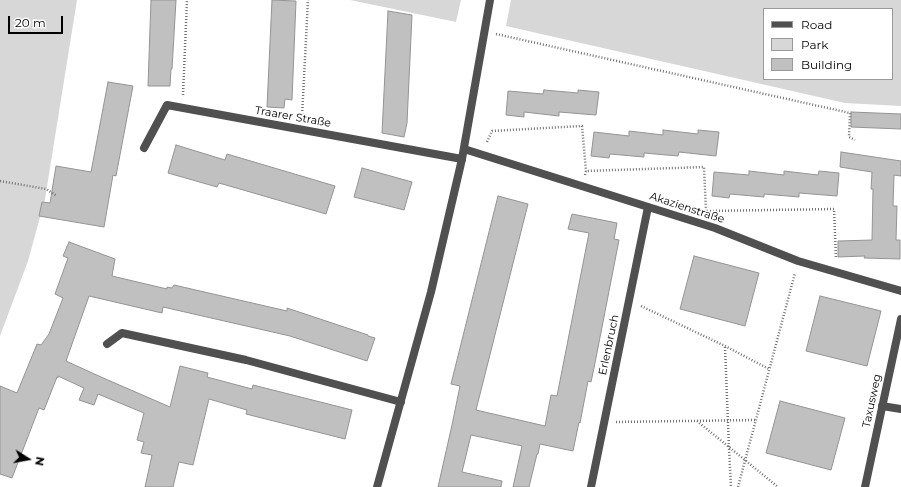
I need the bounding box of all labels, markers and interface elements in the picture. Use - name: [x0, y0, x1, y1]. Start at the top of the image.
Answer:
- scale bar: [10, 8, 65, 34]
- legend: [763, 8, 893, 80]
- text: 20 m: [15, 15, 46, 30]
- text: Road: [801, 17, 832, 32]
- text: Park: [801, 37, 828, 52]
- text: Building: [801, 57, 852, 72]
- street label: Traarer Straße: [254, 104, 332, 130]
- street label: Akazienstraße: [648, 190, 726, 226]
- street label: Erlenbruch: [596, 314, 622, 376]
- street label: Taxusweg: [860, 373, 884, 429]
- north arrow: [8, 439, 48, 479]
- text: N: [32, 456, 48, 467]

